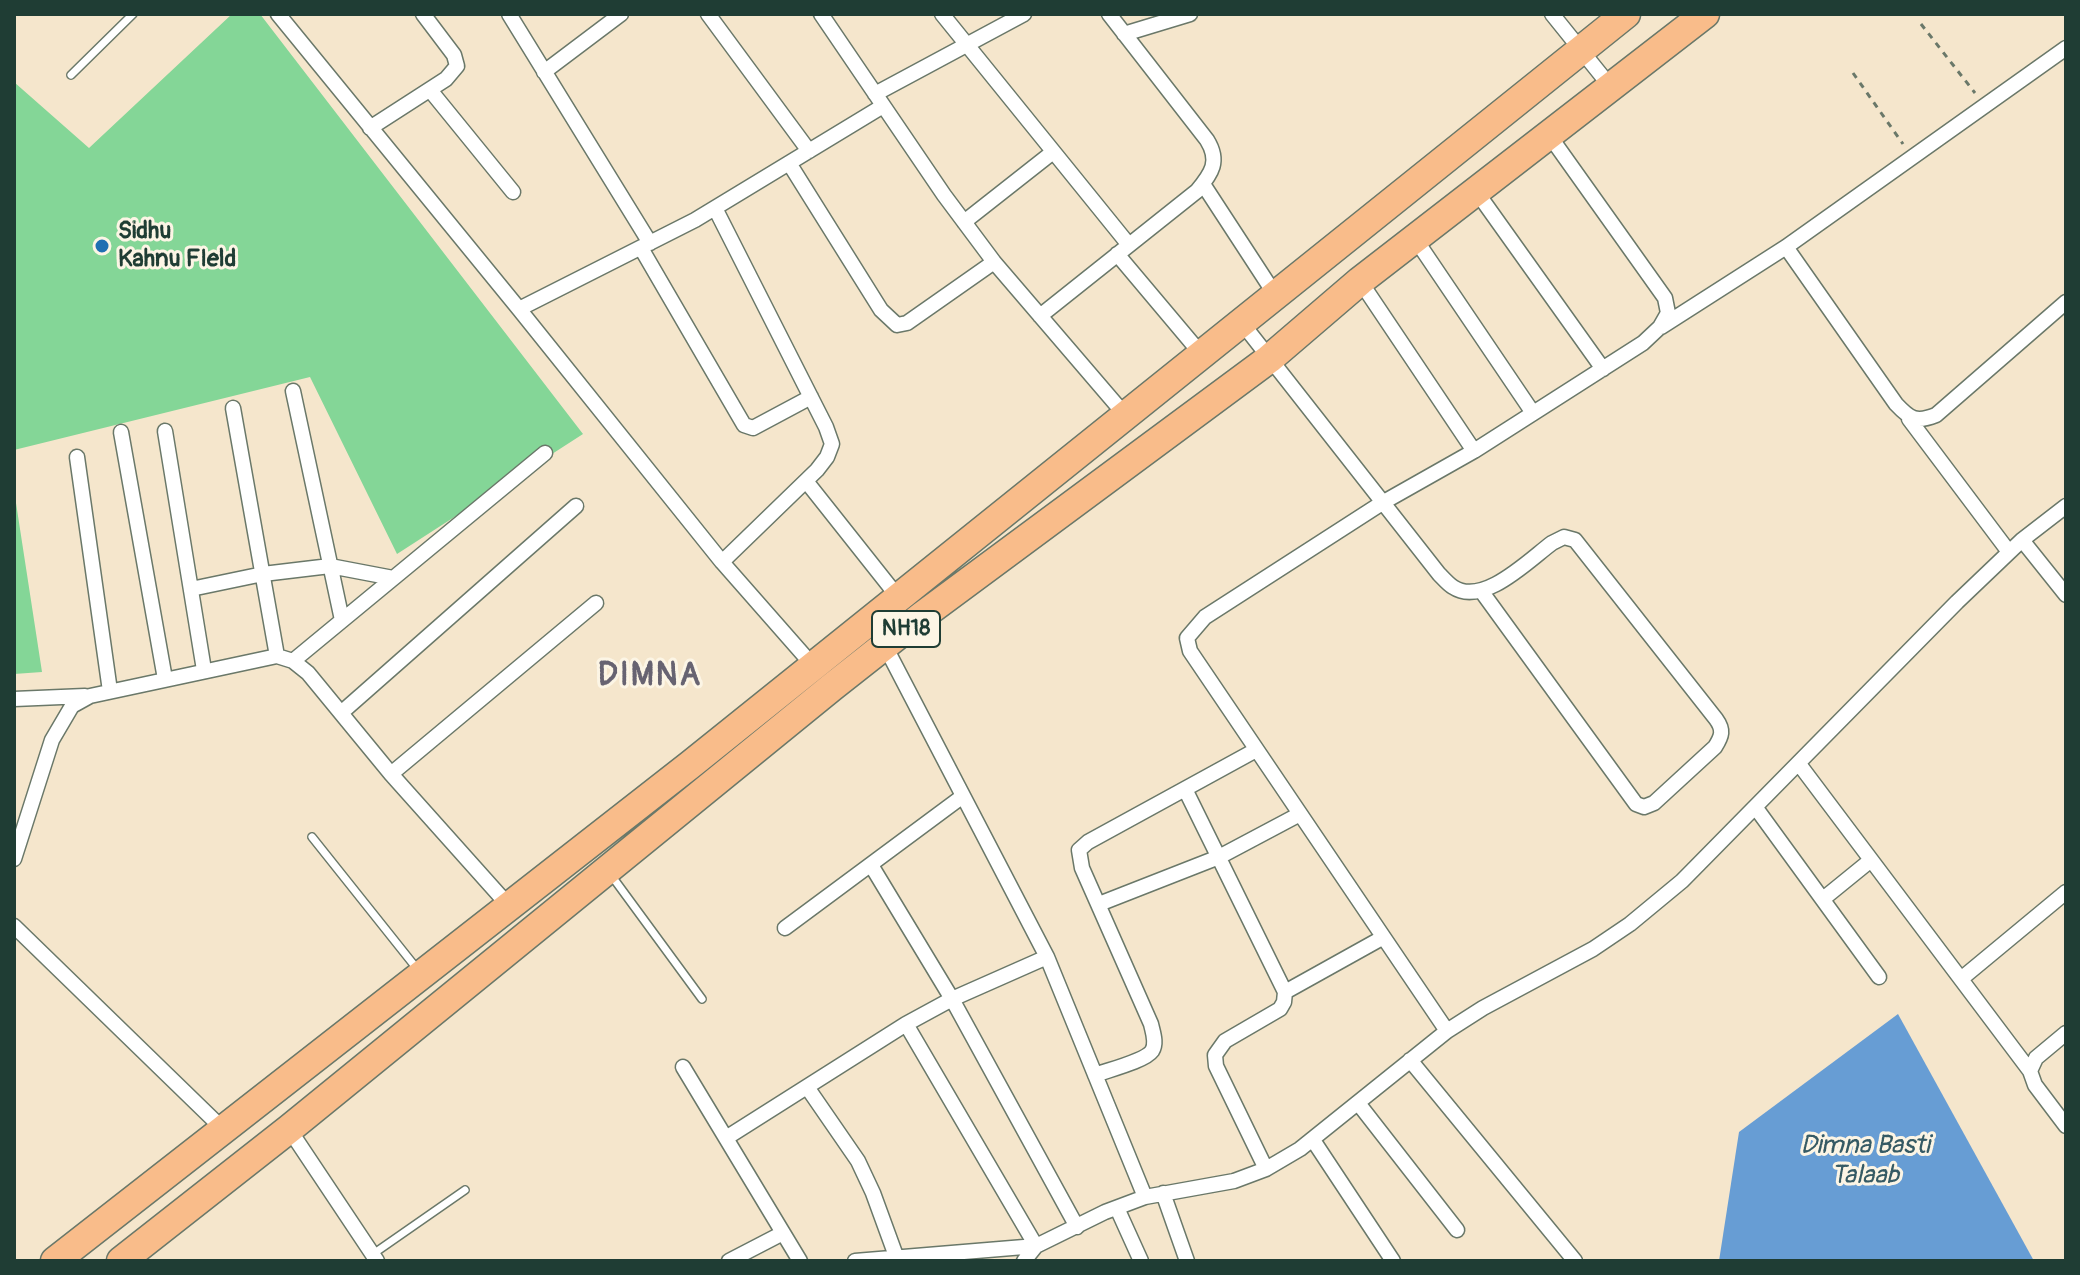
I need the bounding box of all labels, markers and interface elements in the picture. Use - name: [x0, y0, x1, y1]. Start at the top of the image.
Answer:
- place label: Sidhu Kahnu FIeld: [118, 218, 236, 274]
- marker: Sidhu Kahnu FIeld: [93, 237, 111, 255]
- road number: NH18: [872, 611, 940, 647]
- district label: DIMNA: [598, 658, 702, 696]
- water label: Dimna Basti Talaab: [1800, 1130, 1930, 1192]

